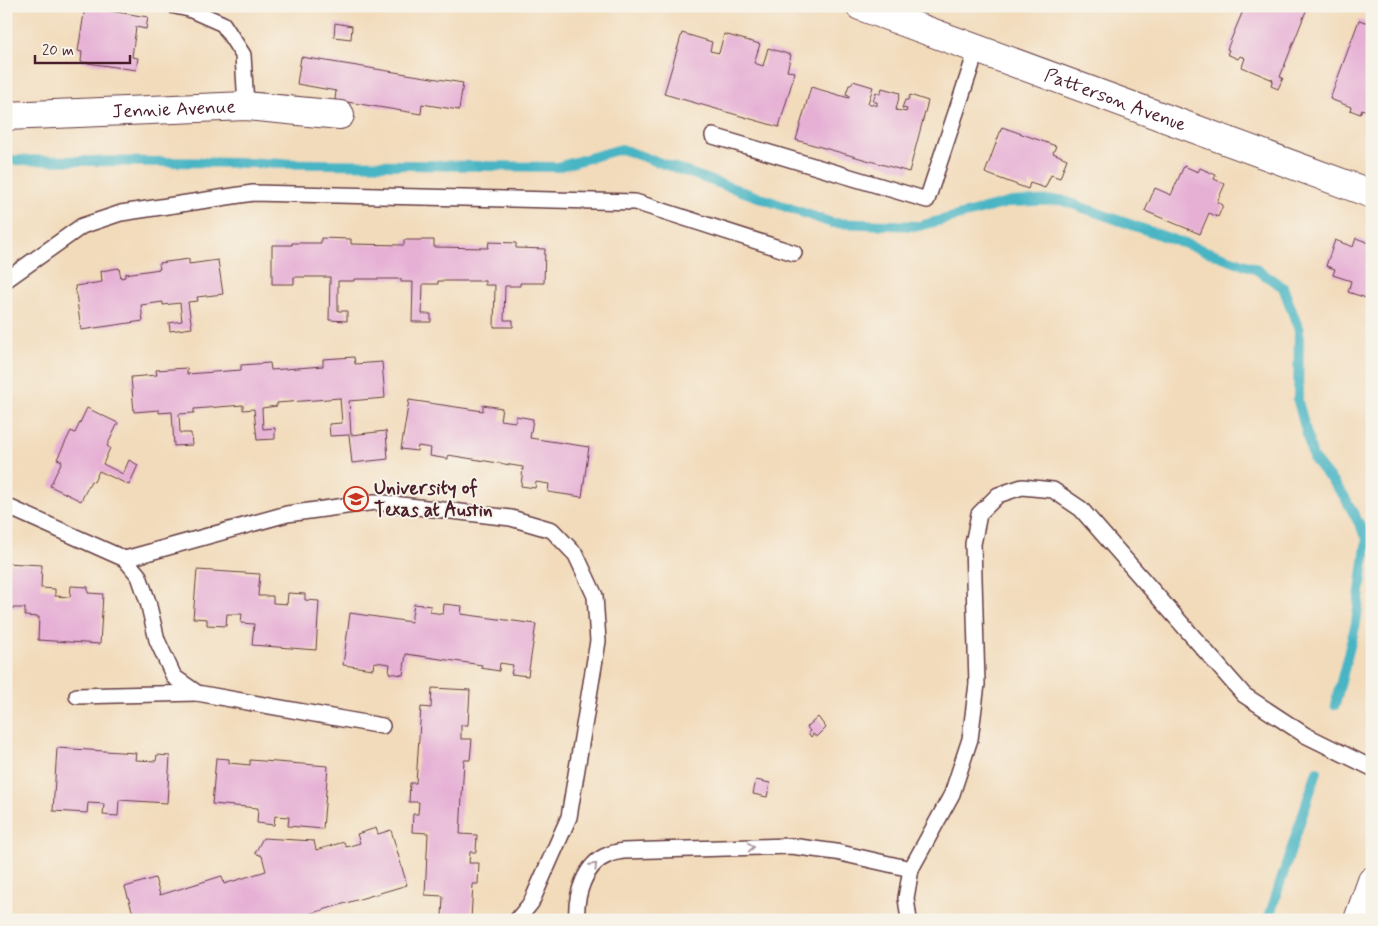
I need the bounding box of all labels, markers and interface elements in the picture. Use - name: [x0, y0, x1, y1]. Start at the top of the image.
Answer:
- scale bar: [35, 32, 130, 64]
- text: 20 m: [42, 41, 74, 61]
- street label: Patterson Avenue: [1041, 62, 1190, 137]
- street label: Jennie Avenue: [112, 94, 236, 124]
- place label: University of Texas at Austin: [374, 476, 493, 523]
- school or university icon: University of Texas at Austin: [343, 486, 369, 512]
- one-way arrow: [747, 842, 755, 853]
- one-way arrow: [588, 863, 597, 872]

